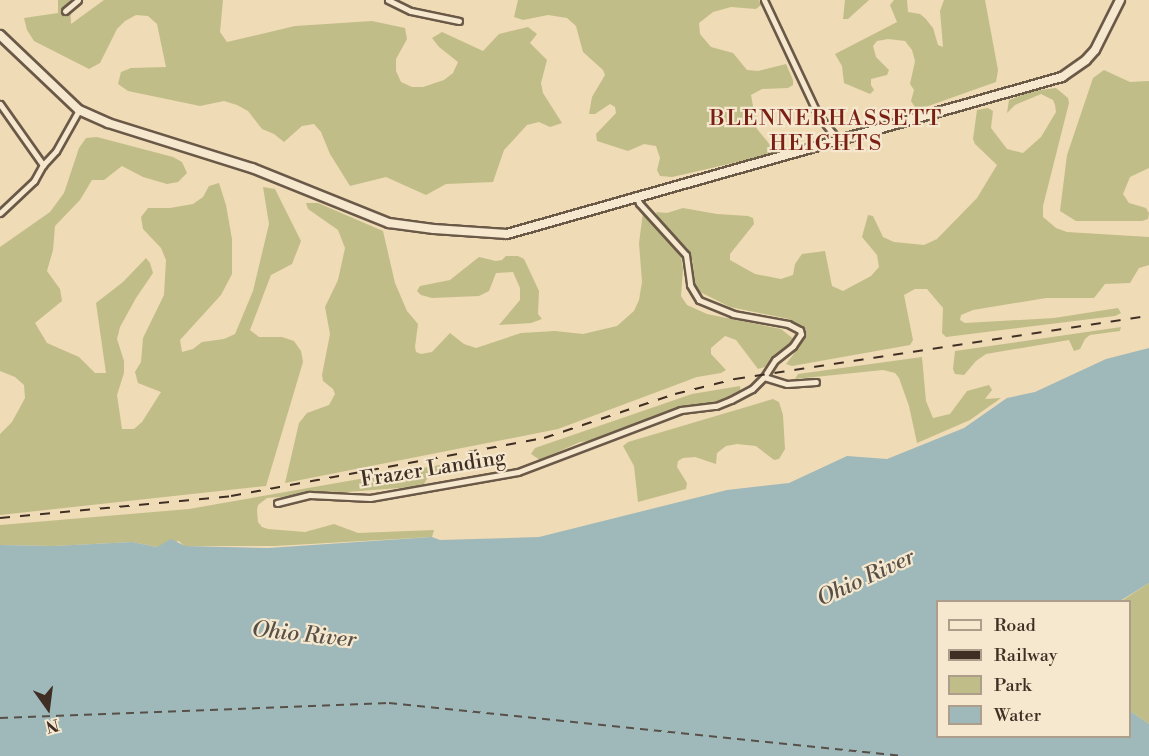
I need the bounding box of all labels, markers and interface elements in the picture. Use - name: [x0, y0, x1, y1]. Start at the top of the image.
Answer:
- district label: BLENNERHASSETT HEIGHTS: [709, 105, 943, 156]
- street label: Frazer Landing: [359, 445, 507, 493]
- water label: Ohio River: [813, 544, 919, 612]
- legend: [936, 600, 1131, 738]
- text: Road: [994, 614, 1036, 637]
- water label: Ohio River: [250, 616, 358, 654]
- text: Railway: [994, 644, 1057, 667]
- text: Park: [994, 674, 1031, 697]
- north arrow: [18, 678, 78, 738]
- text: Water: [994, 704, 1041, 727]
- text: N: [44, 714, 61, 737]

